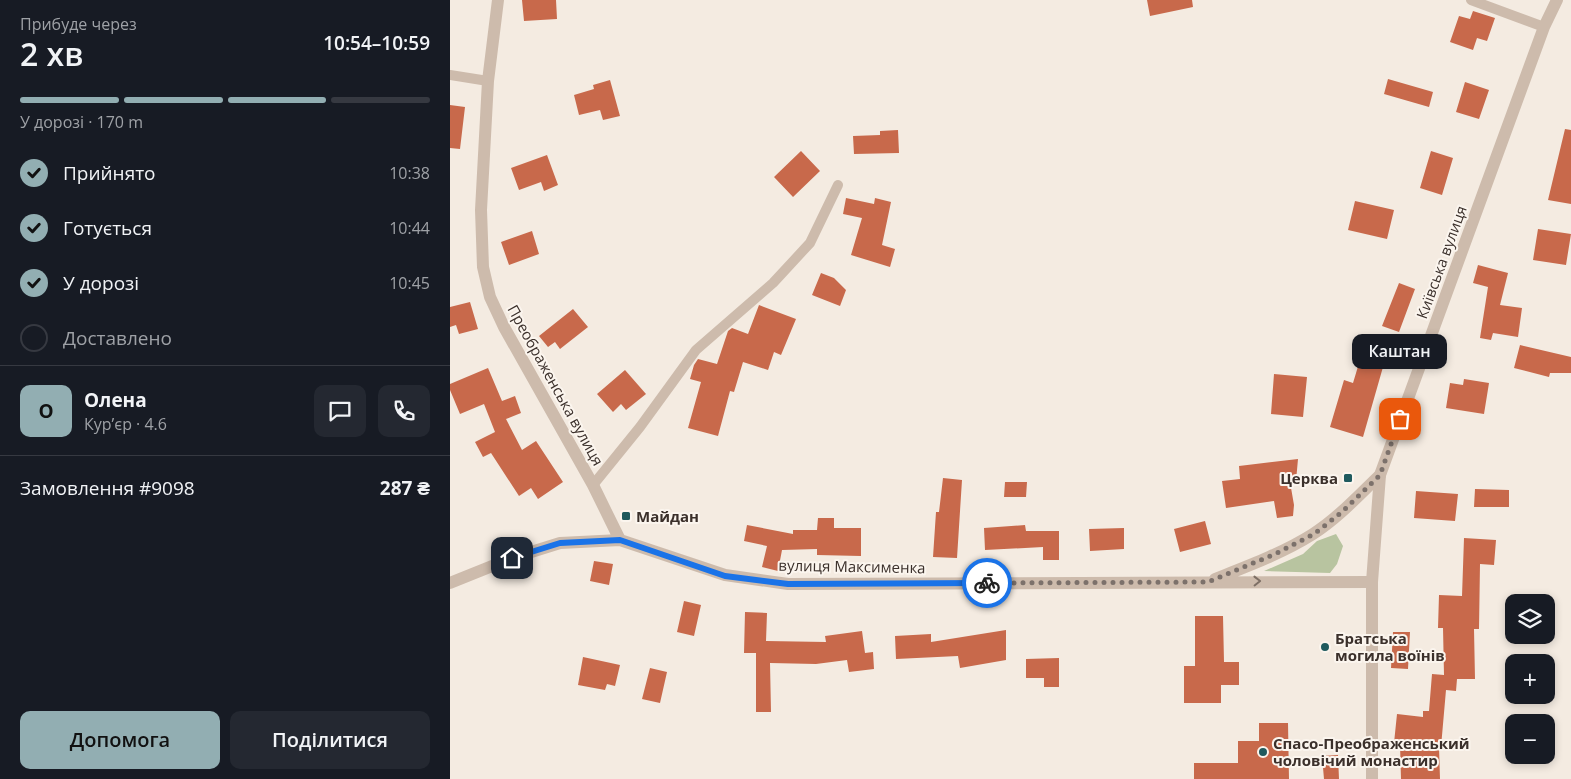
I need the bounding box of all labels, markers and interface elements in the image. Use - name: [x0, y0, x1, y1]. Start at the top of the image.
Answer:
- text: Прибуде через: [20, 13, 137, 35]
- text: 10:54–10:59: [323, 30, 430, 56]
- text: 2 хв: [20, 32, 83, 75]
- text: У дорозі · 170 m: [20, 111, 143, 133]
- icon: check: [20, 159, 48, 187]
- text: Прийнято: [63, 160, 156, 186]
- text: 10:38: [389, 162, 430, 184]
- street label: Київська вулиця: [1411, 203, 1471, 321]
- icon: check: [20, 214, 48, 242]
- text: Готується: [63, 215, 152, 241]
- text: 10:44: [389, 217, 430, 239]
- icon: check: [20, 269, 48, 297]
- text: У дорозі: [63, 270, 139, 296]
- text: 10:45: [389, 272, 430, 294]
- street label: Преображенська вулиця: [503, 301, 609, 469]
- text: Доставлено: [63, 325, 172, 351]
- callout: Каштан: [1352, 334, 1448, 369]
- text: Каштан: [1368, 340, 1431, 362]
- button: chat: [314, 385, 366, 437]
- button: phone: [378, 385, 430, 437]
- text: Олена: [84, 387, 147, 413]
- text: О: [38, 398, 54, 424]
- pin: [1379, 398, 1421, 440]
- icon: bag: [1386, 405, 1414, 433]
- text: Кур’єр · 4.6: [84, 413, 167, 435]
- place label: Церква: [1280, 468, 1338, 488]
- marker: Церква: [1342, 472, 1354, 484]
- text: Замовлення #9098: [20, 475, 195, 501]
- text: 287 ₴: [380, 475, 430, 501]
- place label: Майдан: [636, 506, 699, 526]
- marker: Майдан: [620, 510, 632, 522]
- pin: [491, 537, 533, 579]
- icon: home: [498, 544, 526, 572]
- street label: вулиця Максименка: [778, 555, 926, 577]
- courier: [962, 558, 1012, 608]
- icon: bike: [973, 569, 1001, 597]
- one-way arrow: [1253, 576, 1261, 586]
- map controls: [1505, 594, 1555, 764]
- button: layers: [1505, 594, 1555, 644]
- place label: Братська могила воїнів: [1335, 628, 1445, 665]
- marker: Братська могила воїнів: [1319, 641, 1331, 653]
- button: +: [1505, 654, 1555, 704]
- button: Допомога: [20, 711, 220, 769]
- button: Поділитися: [230, 711, 430, 769]
- button: −: [1505, 714, 1555, 764]
- place label: Спасо-Преображенський чоловічий монастир: [1273, 733, 1470, 770]
- marker: Спасо-Преображенський чоловічий монастир: [1257, 746, 1269, 758]

